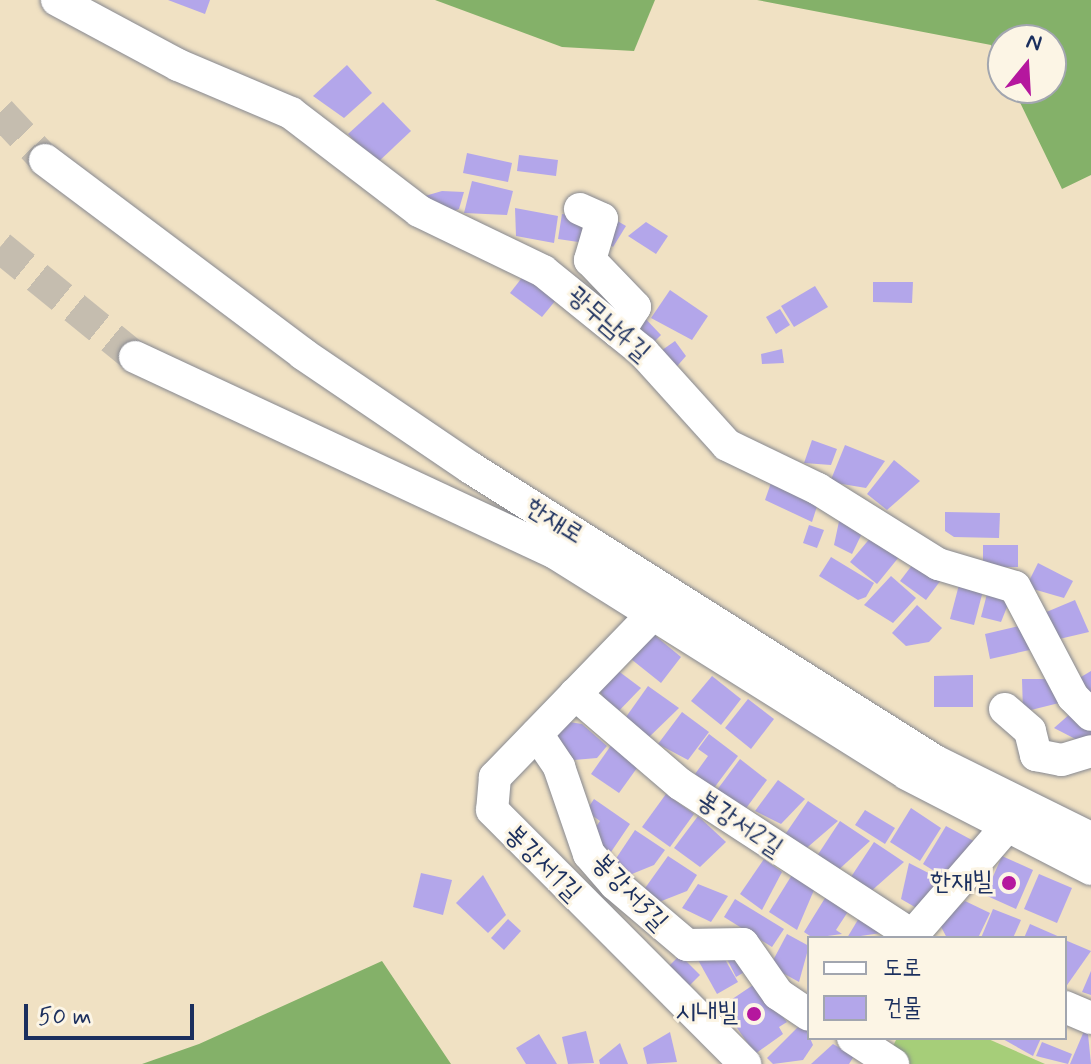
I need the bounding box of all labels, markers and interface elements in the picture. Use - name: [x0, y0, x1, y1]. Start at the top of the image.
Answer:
- north arrow: [987, 24, 1067, 104]
- text: N: [1023, 27, 1045, 59]
- street label: 광무남4길: [560, 281, 656, 369]
- street label: 한재로: [519, 492, 589, 552]
- street label: 봉강서2길: [690, 785, 788, 865]
- street label: 봉강서1길: [497, 819, 587, 909]
- street label: 봉강서3길: [585, 848, 673, 938]
- place label: 한재빌: [930, 867, 993, 899]
- marker: 한재빌: [1000, 874, 1018, 892]
- legend: [807, 936, 1067, 1040]
- text: 도로: [883, 953, 922, 984]
- scale bar: [28, 988, 198, 1038]
- text: 건물: [883, 993, 922, 1024]
- place label: 시내빌: [675, 998, 738, 1030]
- text: 50 m: [38, 1002, 92, 1033]
- marker: 시내빌: [745, 1005, 763, 1023]

